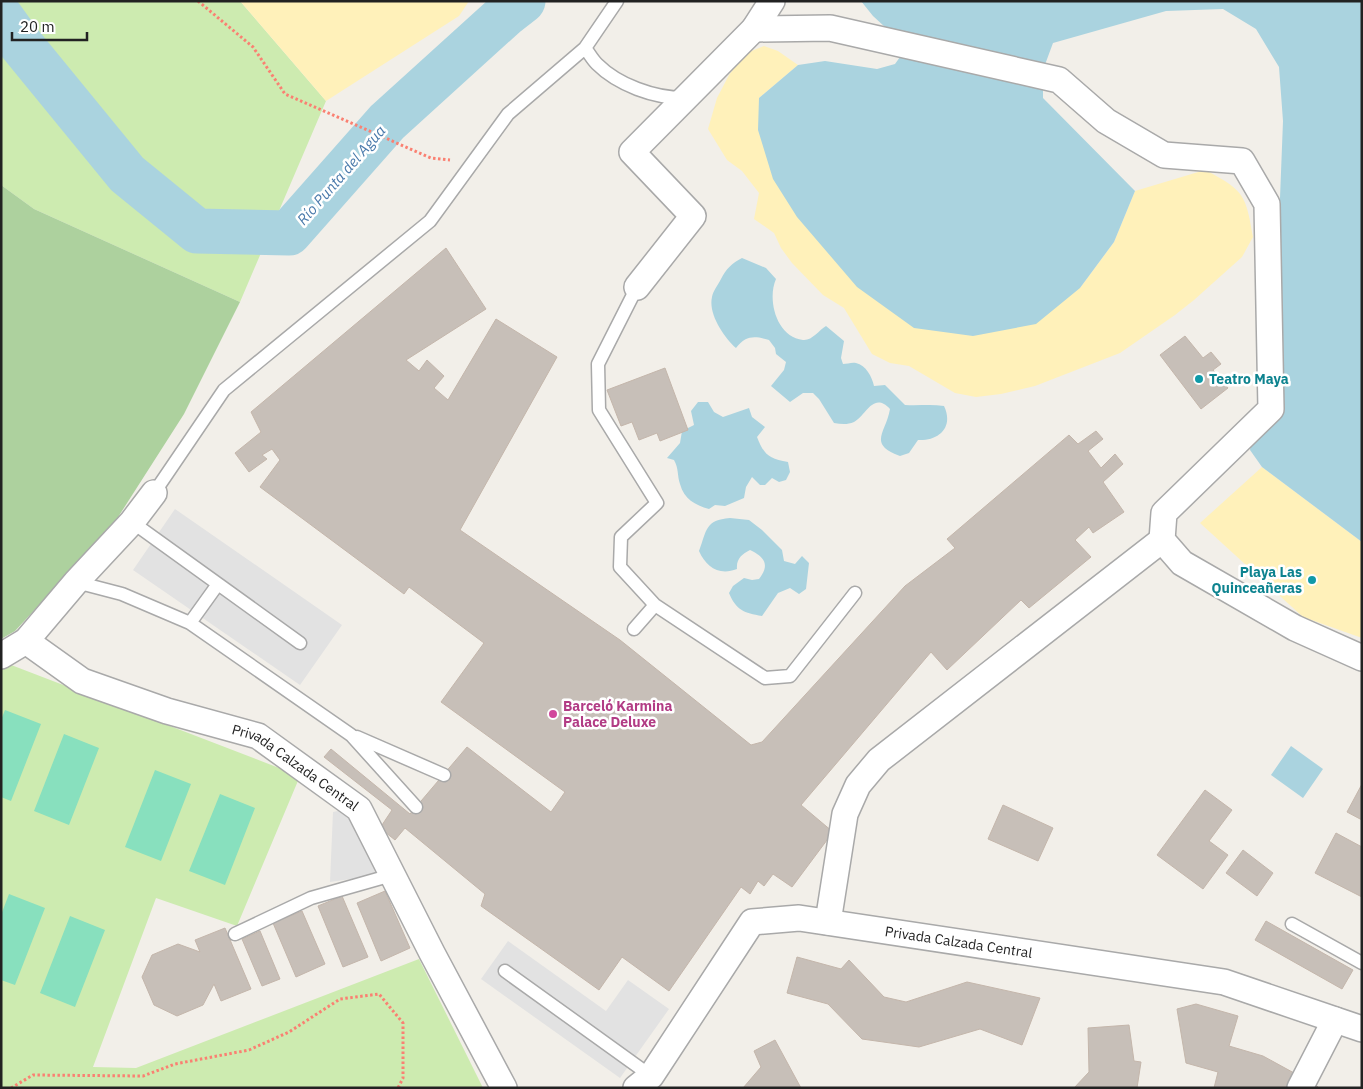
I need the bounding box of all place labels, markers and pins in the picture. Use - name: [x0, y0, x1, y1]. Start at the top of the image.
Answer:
- place label: Teatro Maya: [1209, 370, 1289, 388]
- marker: Teatro Maya: [1193, 373, 1205, 385]
- place label: Playa Las Quinceañeras: [1212, 563, 1302, 597]
- marker: Playa Las Quinceañeras: [1306, 574, 1318, 586]
- place label: Barceló Karmina Palace Deluxe: [563, 697, 672, 731]
- marker: Barceló Karmina Palace Deluxe: [547, 708, 559, 720]

